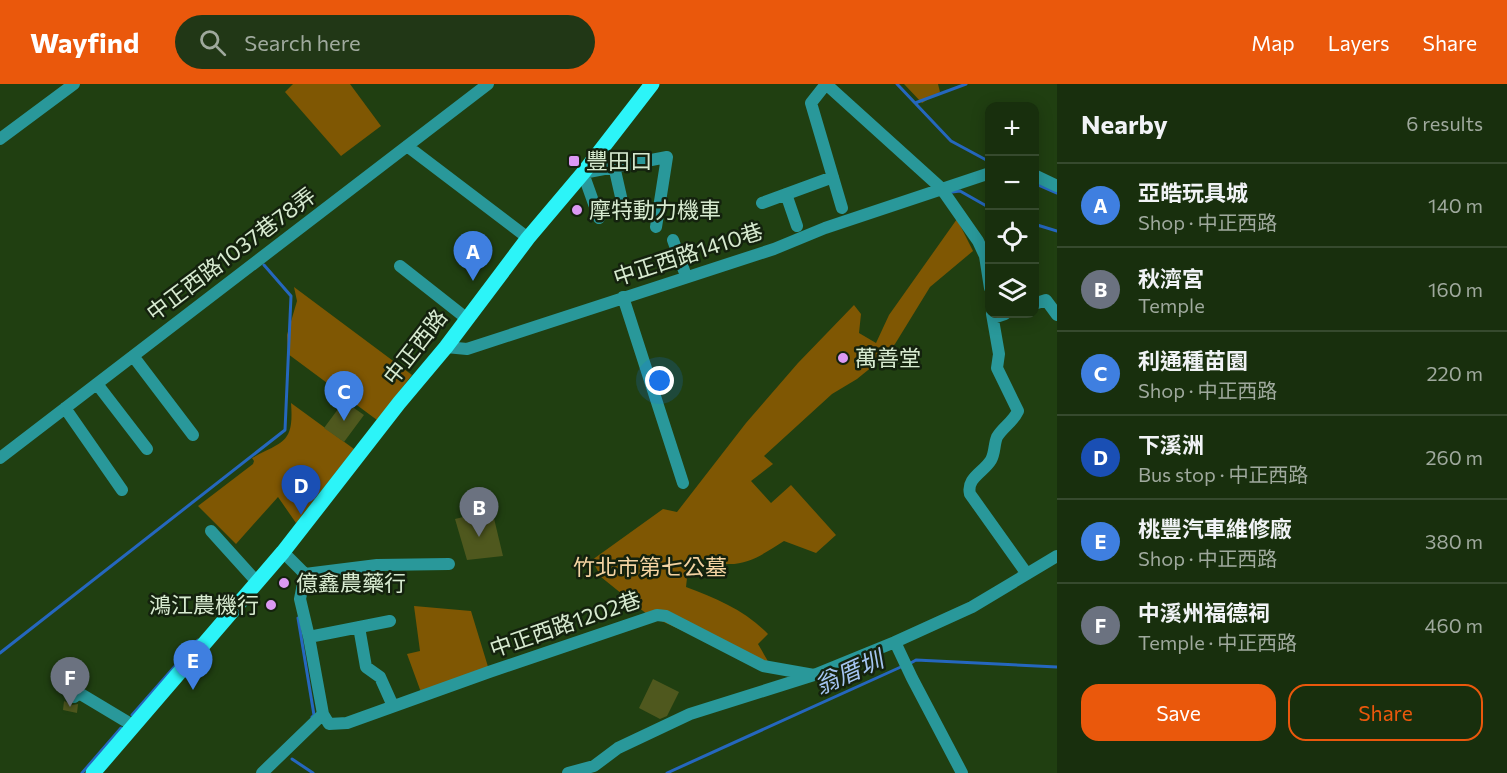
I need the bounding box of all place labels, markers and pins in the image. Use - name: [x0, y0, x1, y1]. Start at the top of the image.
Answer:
- place label: 豐田口: [586, 147, 652, 174]
- marker: 豐田口: [567, 154, 581, 168]
- place label: 摩特動力機車: [589, 196, 721, 223]
- marker: 摩特動力機車: [570, 203, 584, 217]
- pin: A: [454, 232, 492, 281]
- place label: 萬善堂: [855, 344, 921, 371]
- marker: 萬善堂: [836, 351, 850, 365]
- pin: C: [324, 372, 364, 421]
- pin: D: [282, 466, 320, 515]
- pin: B: [460, 488, 498, 537]
- place label: 億鑫農藥行: [296, 569, 406, 596]
- marker: 億鑫農藥行: [277, 576, 291, 590]
- place label: 鴻江農機行: [149, 591, 259, 618]
- marker: 鴻江農機行: [264, 598, 278, 612]
- pin: E: [174, 640, 212, 690]
- pin: F: [50, 658, 90, 707]

